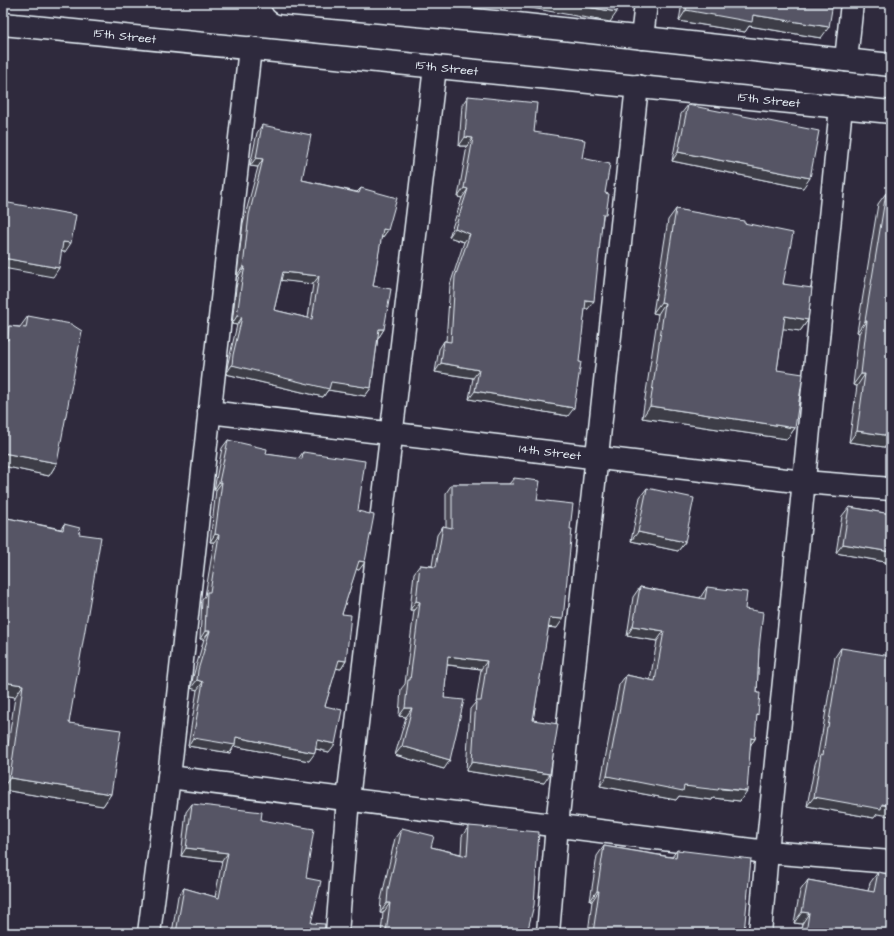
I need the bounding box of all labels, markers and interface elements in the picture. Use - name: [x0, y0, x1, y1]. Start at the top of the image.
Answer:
- street label: 15th Street: [93, 25, 157, 48]
- street label: 15th Street: [415, 57, 479, 80]
- street label: 15th Street: [737, 89, 801, 112]
- street label: 14th Street: [518, 440, 582, 465]

